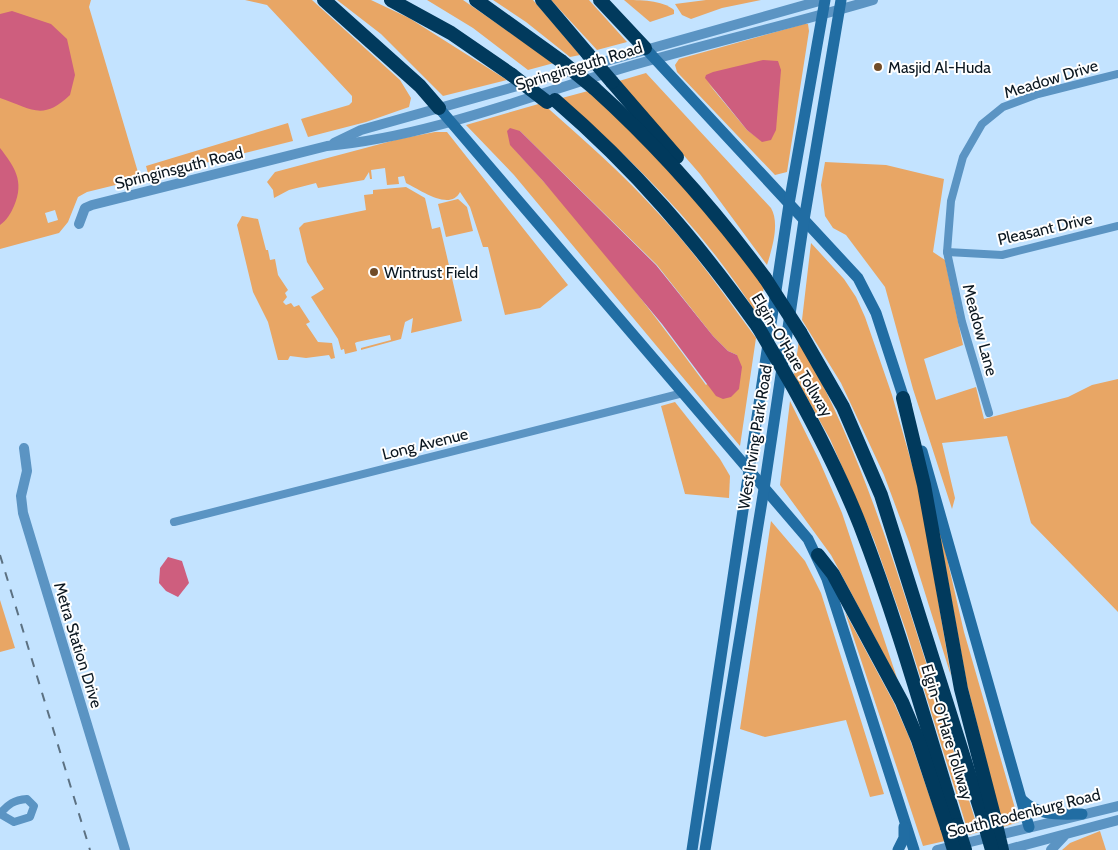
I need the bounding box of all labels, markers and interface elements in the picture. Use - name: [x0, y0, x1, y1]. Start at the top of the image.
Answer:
- street label: Springinsguth Road: [513, 38, 645, 94]
- street label: Meadow Drive: [1002, 56, 1100, 102]
- place label: Masjid Al-Huda: [888, 58, 991, 77]
- marker: Masjid Al-Huda: [872, 61, 884, 73]
- street label: Springinsguth Road: [113, 143, 245, 193]
- street label: Pleasant Drive: [996, 209, 1094, 249]
- place label: Wintrust Field: [384, 263, 478, 282]
- marker: Wintrust Field: [368, 266, 380, 278]
- street label: Meadow Lane: [959, 282, 1001, 378]
- street label: Elgin-O'Hare Tollway: [748, 290, 836, 420]
- street label: West Irving Park Road: [734, 363, 776, 511]
- street label: Long Avenue: [380, 424, 470, 464]
- street label: Metra Station Drive: [50, 580, 106, 710]
- street label: Elgin-O'Hare Tollway: [917, 662, 977, 802]
- street label: South Rodenburg Road: [946, 785, 1102, 841]

